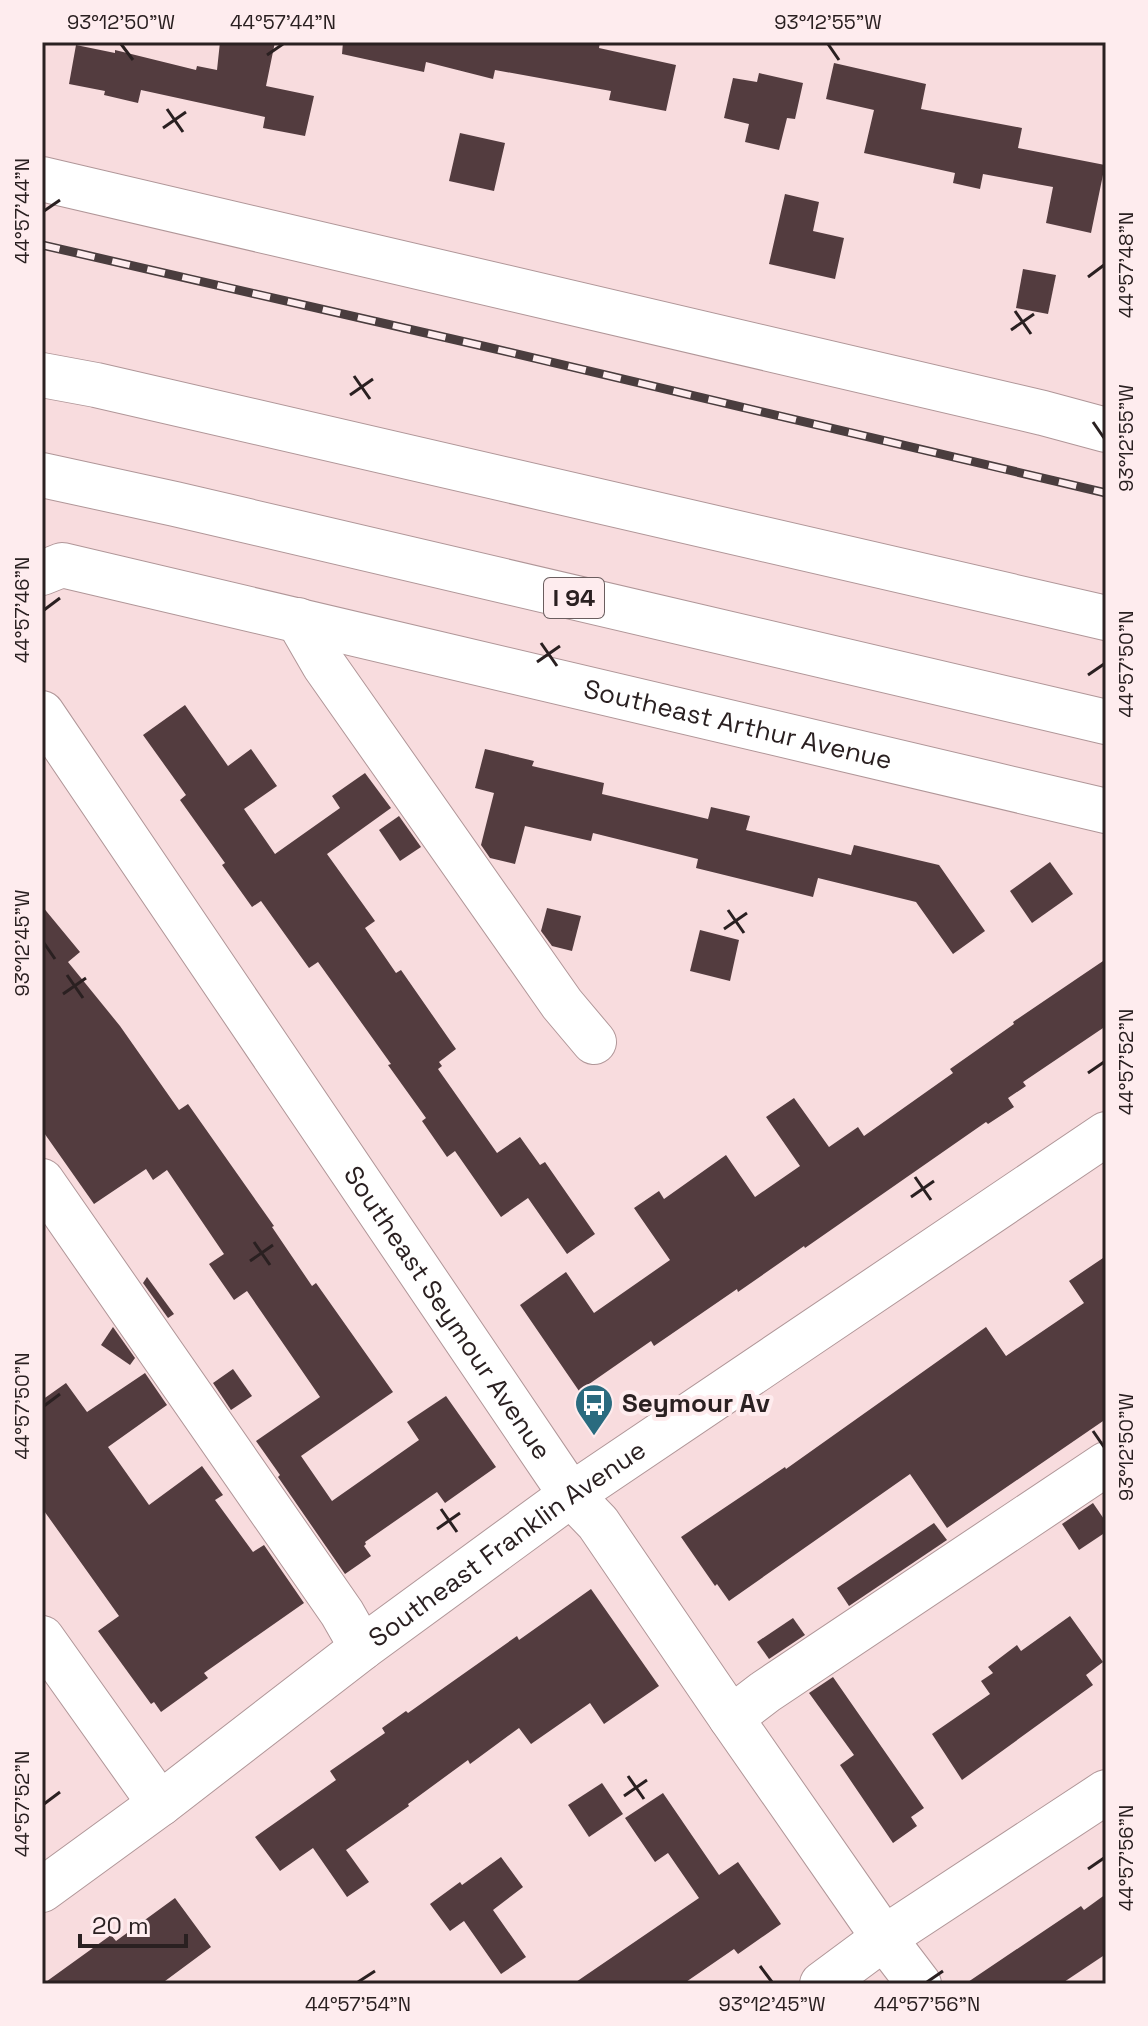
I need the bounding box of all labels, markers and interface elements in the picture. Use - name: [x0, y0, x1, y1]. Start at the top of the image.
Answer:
- text: 93°12'50"W: [67, 9, 175, 35]
- text: 44°57'44"N: [230, 9, 336, 35]
- text: 93°12'55"W: [774, 9, 882, 35]
- text: 44°57'44"N: [9, 158, 35, 264]
- text: 44°57'48"N: [1113, 212, 1139, 318]
- text: 93°12'55"W: [1113, 384, 1139, 492]
- text: 44°57'46"N: [9, 557, 35, 663]
- road number: I 94: [544, 578, 604, 618]
- text: 44°57'50"N: [1113, 610, 1139, 718]
- street label: Southeast Arthur Avenue: [580, 672, 895, 777]
- text: 93°12'45"W: [9, 889, 35, 997]
- text: 44°57'52"N: [1113, 1009, 1139, 1115]
- street label: Southeast Seymour Avenue: [336, 1159, 559, 1466]
- text: 44°57'50"N: [9, 1352, 35, 1460]
- bus stop icon: Seymour Av: [573, 1382, 615, 1437]
- place label: Seymour Av: [622, 1386, 770, 1420]
- text: 93°12'50"W: [1113, 1393, 1139, 1501]
- street label: Southeast Franklin Avenue: [362, 1433, 652, 1655]
- text: 44°57'52"N: [9, 1751, 35, 1857]
- text: 44°57'56"N: [1113, 1805, 1139, 1911]
- scale bar: [80, 1898, 186, 1948]
- text: 20 m: [92, 1910, 149, 1941]
- text: 44°57'54"N: [305, 1991, 411, 2017]
- text: 93°12'45"W: [718, 1991, 826, 2017]
- text: 44°57'56"N: [874, 1991, 980, 2017]

